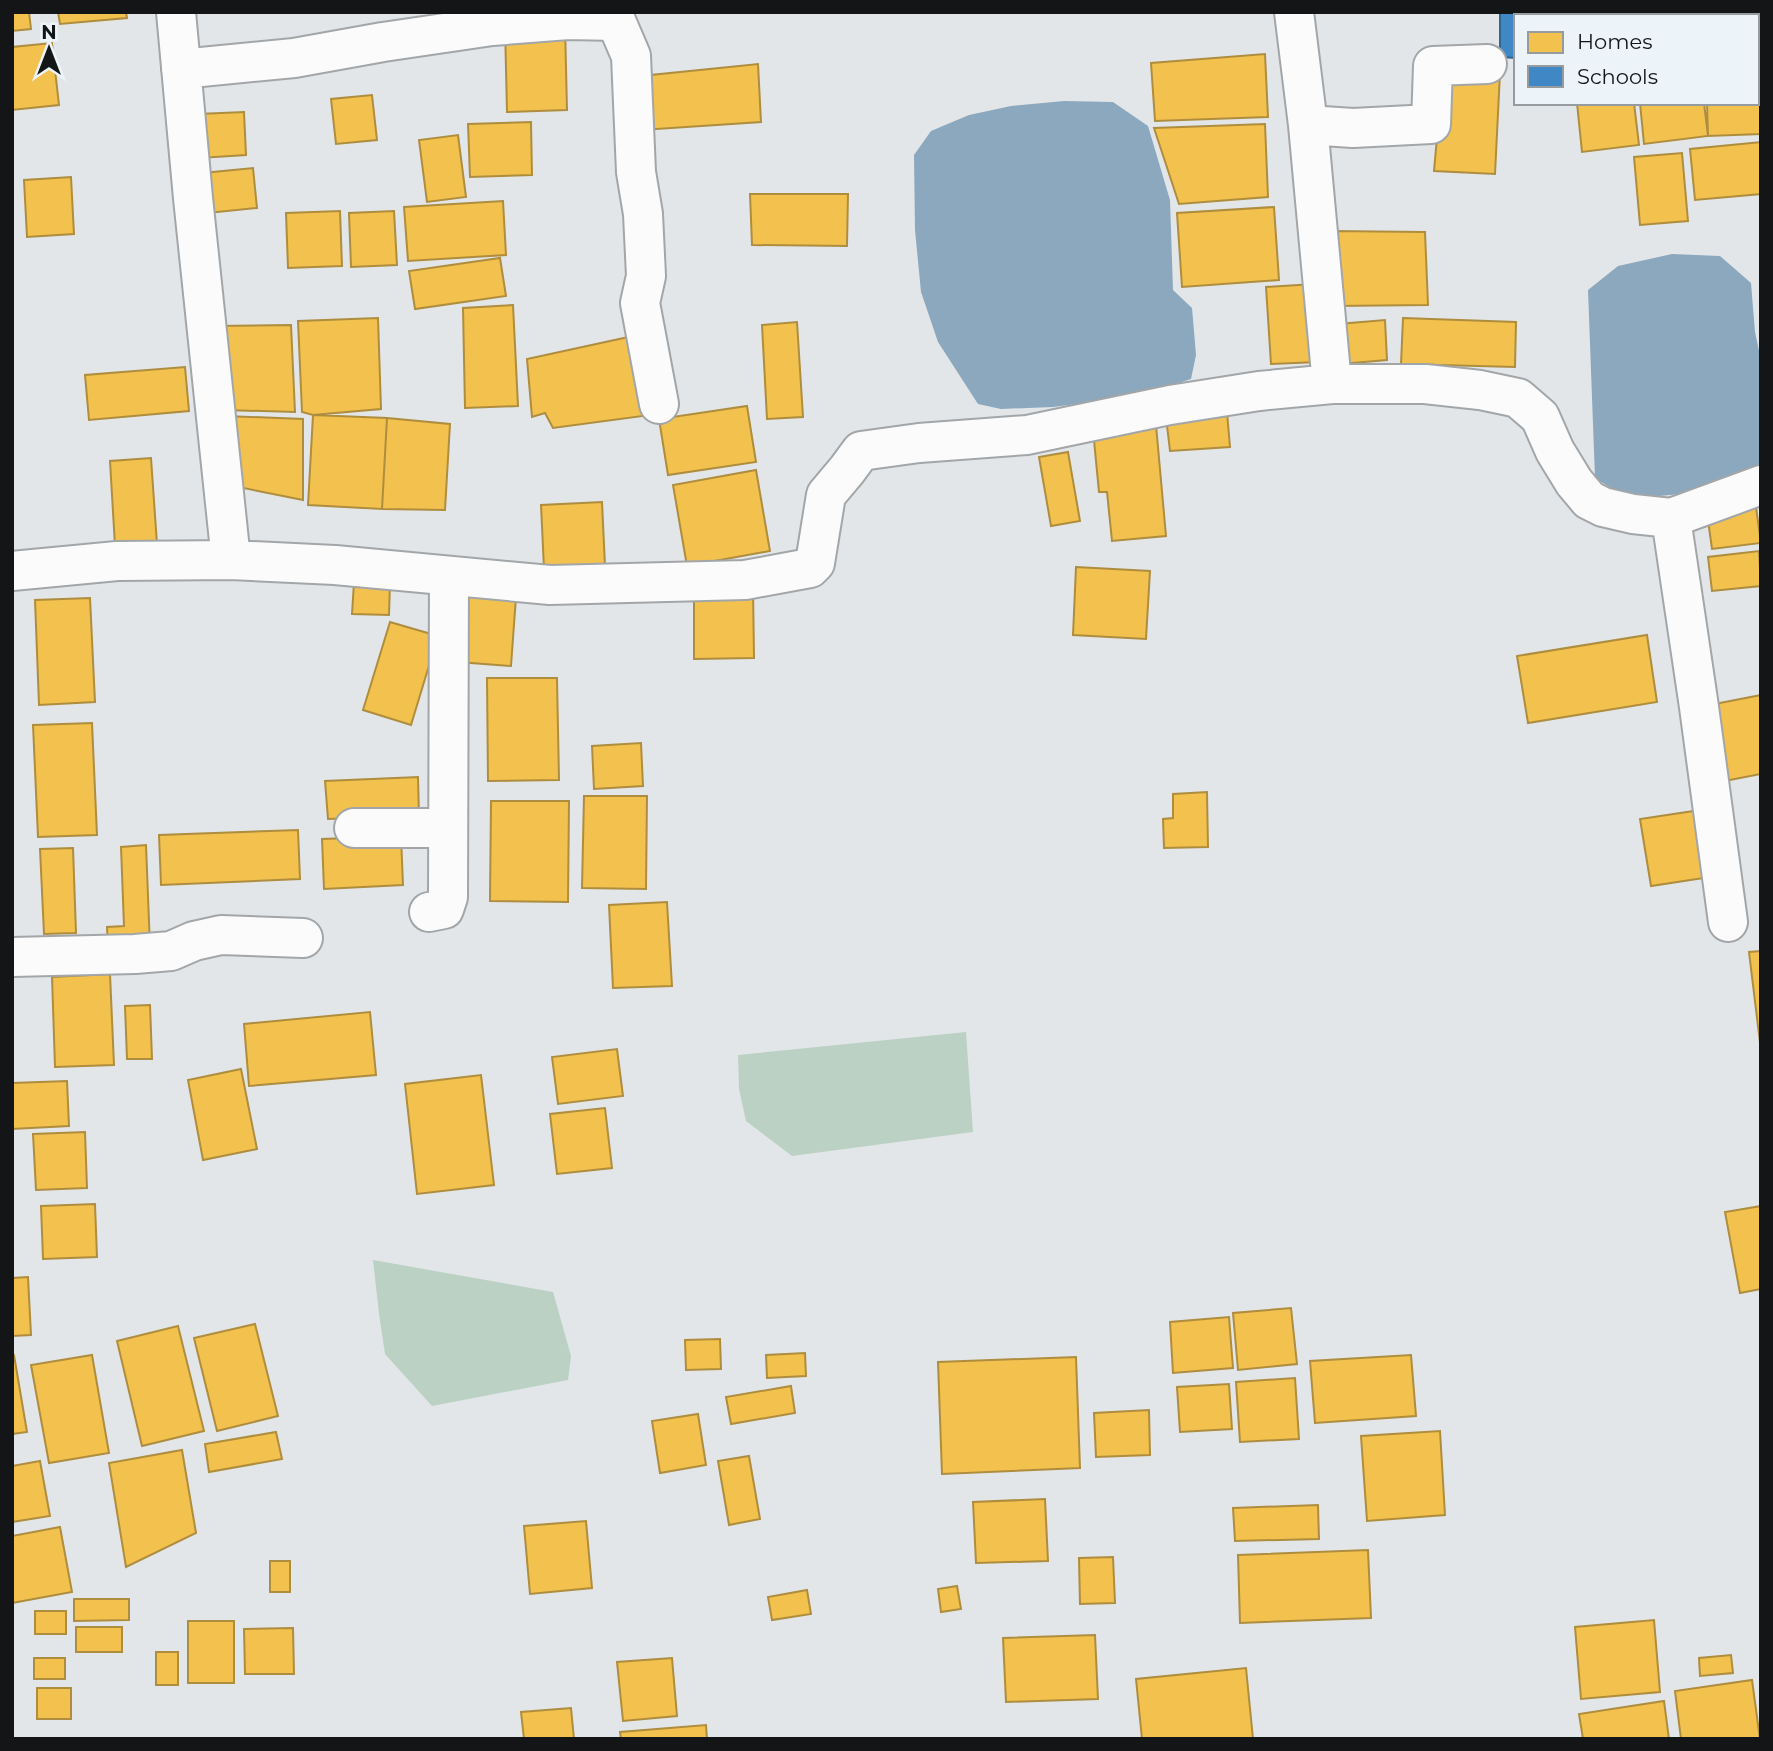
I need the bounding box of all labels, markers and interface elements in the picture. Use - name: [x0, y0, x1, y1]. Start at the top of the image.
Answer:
- north arrow: [14, 14, 84, 84]
- legend: [1514, 14, 1759, 105]
- text: N: [41, 21, 57, 44]
- text: Homes: [1577, 29, 1652, 54]
- text: Schools: [1577, 64, 1658, 89]

